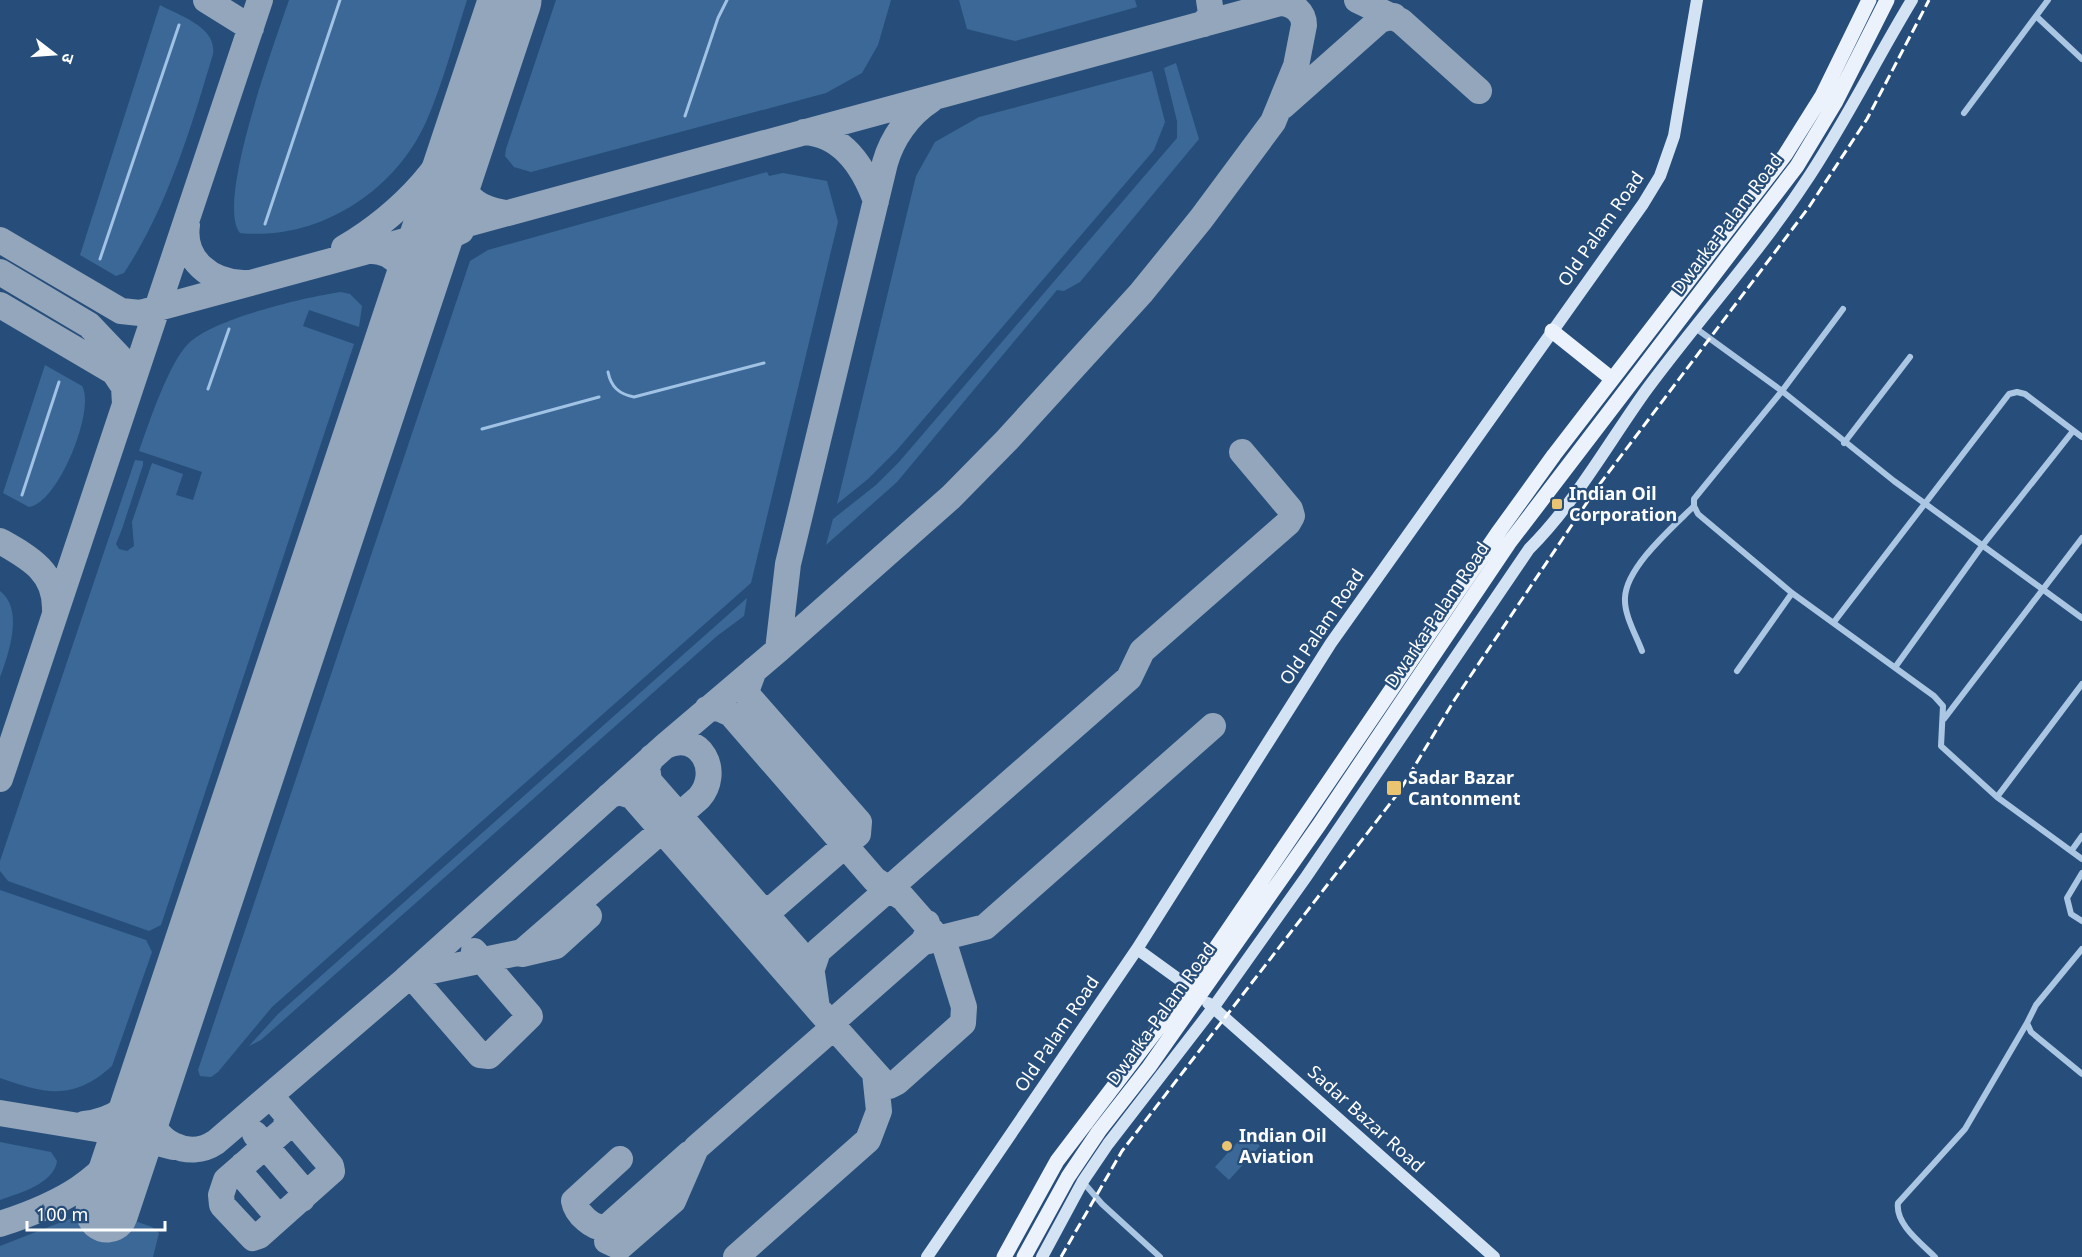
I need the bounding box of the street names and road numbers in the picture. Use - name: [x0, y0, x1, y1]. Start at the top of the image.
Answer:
- street label: Dwarka-Palam Road: [1665, 148, 1787, 299]
- street label: Old Palam Road: [1552, 166, 1649, 291]
- street label: Dwarka-Palam Road: [1378, 537, 1494, 692]
- street label: Old Palam Road: [1273, 564, 1369, 689]
- street label: Dwarka-Palam Road: [1100, 937, 1220, 1090]
- street label: Old Palam Road: [1008, 971, 1104, 1096]
- street label: Sadar Bazar Road: [1303, 1059, 1430, 1177]

